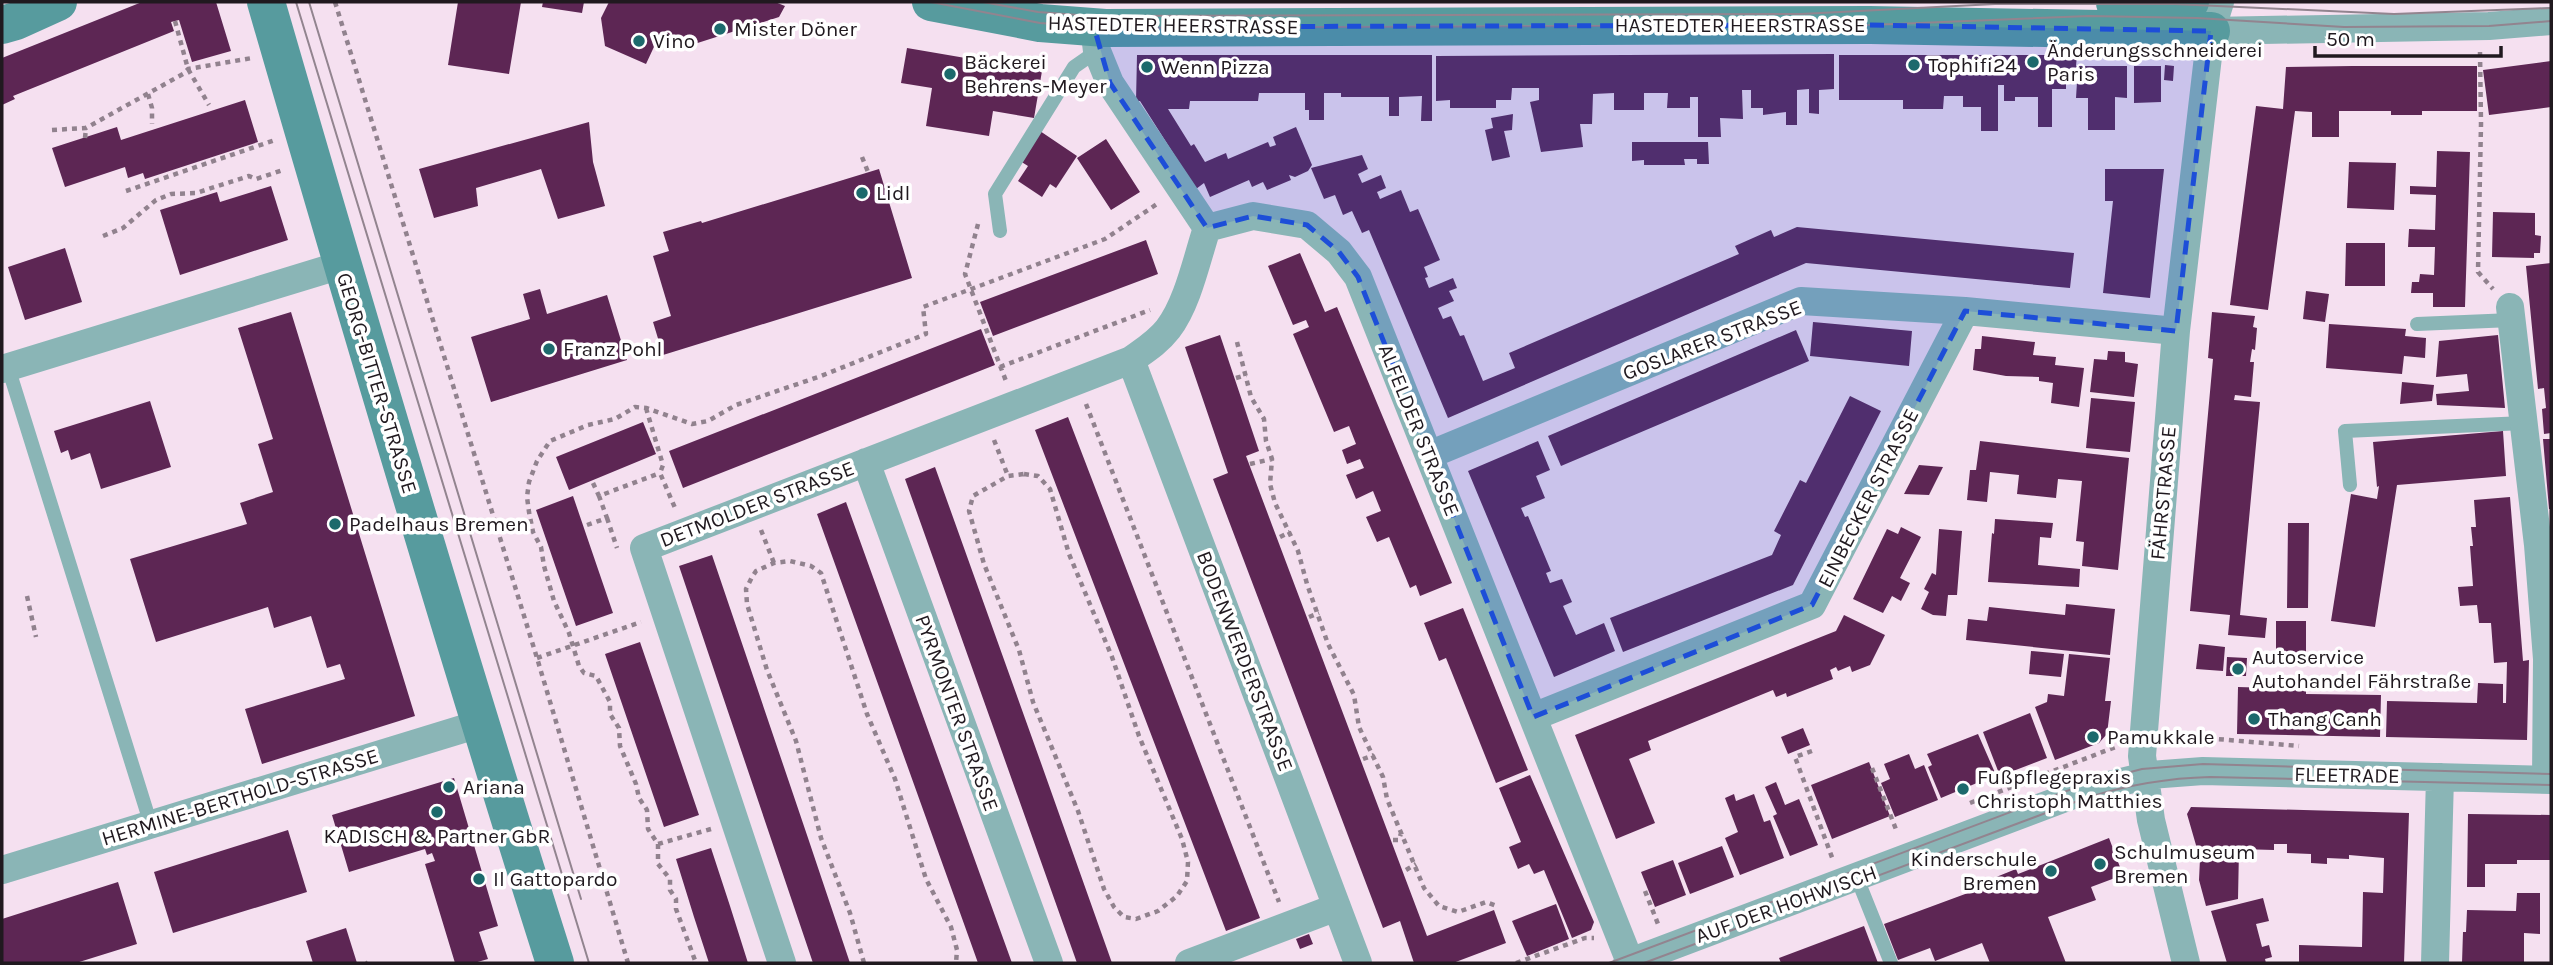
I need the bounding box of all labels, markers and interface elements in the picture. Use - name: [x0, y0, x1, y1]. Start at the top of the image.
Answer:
- street label: HASTEDTER HEERSTRASSE: [1047, 11, 1299, 39]
- street label: HASTEDTER HEERSTRASSE: [1615, 13, 1865, 37]
- scale bar: [2315, 14, 2500, 58]
- place label: Mister Döner: [734, 17, 857, 41]
- marker: Mister Döner: [712, 21, 728, 37]
- text: 50 m: [2326, 27, 2375, 51]
- place label: Vino: [653, 29, 695, 53]
- marker: Vino: [631, 33, 647, 49]
- place label: Änderungsschneiderei Paris: [2047, 38, 2263, 86]
- place label: Bäckerei Behrens-Meyer: [964, 50, 1107, 98]
- place label: Tophifi24: [1928, 53, 2017, 77]
- marker: Änderungsschneiderei Paris: [2025, 54, 2041, 70]
- place label: Wenn Pizza: [1161, 55, 1270, 79]
- marker: Tophifi24: [1906, 57, 1922, 73]
- marker: Wenn Pizza: [1139, 59, 1155, 75]
- marker: Bäckerei Behrens-Meyer: [942, 66, 958, 82]
- place label: Lidl: [876, 181, 910, 205]
- marker: Lidl: [854, 185, 870, 201]
- street label: GEORG-BITTER-STRASSE: [332, 270, 422, 496]
- street label: GOSLARER STRASSE: [1619, 295, 1805, 385]
- place label: Franz Pohl: [563, 337, 662, 361]
- marker: Franz Pohl: [541, 341, 557, 357]
- street label: ALFELDER STRASSE: [1374, 341, 1464, 519]
- street label: EINBECKER STRASSE: [1812, 405, 1924, 591]
- street label: FÄHRSTRASSE: [2145, 425, 2181, 561]
- street label: DETMOLDER STRASSE: [656, 456, 858, 552]
- place label: Padelhaus Bremen: [349, 512, 529, 536]
- marker: Padelhaus Bremen: [327, 516, 343, 532]
- street label: BODENWERDERSTRASSE: [1192, 548, 1298, 774]
- street label: PYRMONTER STRASSE: [910, 612, 1004, 814]
- place label: Autoservice Autohandel Fährstraße: [2252, 645, 2471, 693]
- marker: Autoservice Autohandel Fährstraße: [2230, 661, 2246, 677]
- place label: Thang Canh: [2268, 707, 2382, 731]
- marker: Thang Canh: [2246, 711, 2262, 727]
- place label: Pamukkale: [2107, 725, 2214, 749]
- marker: Pamukkale: [2085, 729, 2101, 745]
- street label: HERMINE-BERTHOLD-STRASSE: [99, 743, 381, 851]
- street label: FLEETRADE: [2294, 762, 2400, 788]
- place label: Fußpflegepraxis Christoph Matthies: [1977, 765, 2163, 813]
- place label: Ariana: [463, 775, 525, 799]
- marker: Ariana: [441, 779, 457, 795]
- marker: Fußpflegepraxis Christoph Matthies: [1955, 781, 1971, 797]
- marker: KADISCH & Partner GbR: [429, 804, 445, 820]
- place label: KADISCH & Partner GbR: [324, 824, 550, 848]
- place label: Schulmuseum Bremen: [2114, 840, 2255, 888]
- place label: Kinderschule Bremen: [1911, 847, 2037, 895]
- marker: Schulmuseum Bremen: [2092, 856, 2108, 872]
- street label: AUF DER HOHWISCH: [1692, 860, 1880, 948]
- marker: Kinderschule Bremen: [2043, 863, 2059, 879]
- place label: Il Gattopardo: [493, 867, 617, 891]
- marker: Il Gattopardo: [471, 871, 487, 887]

